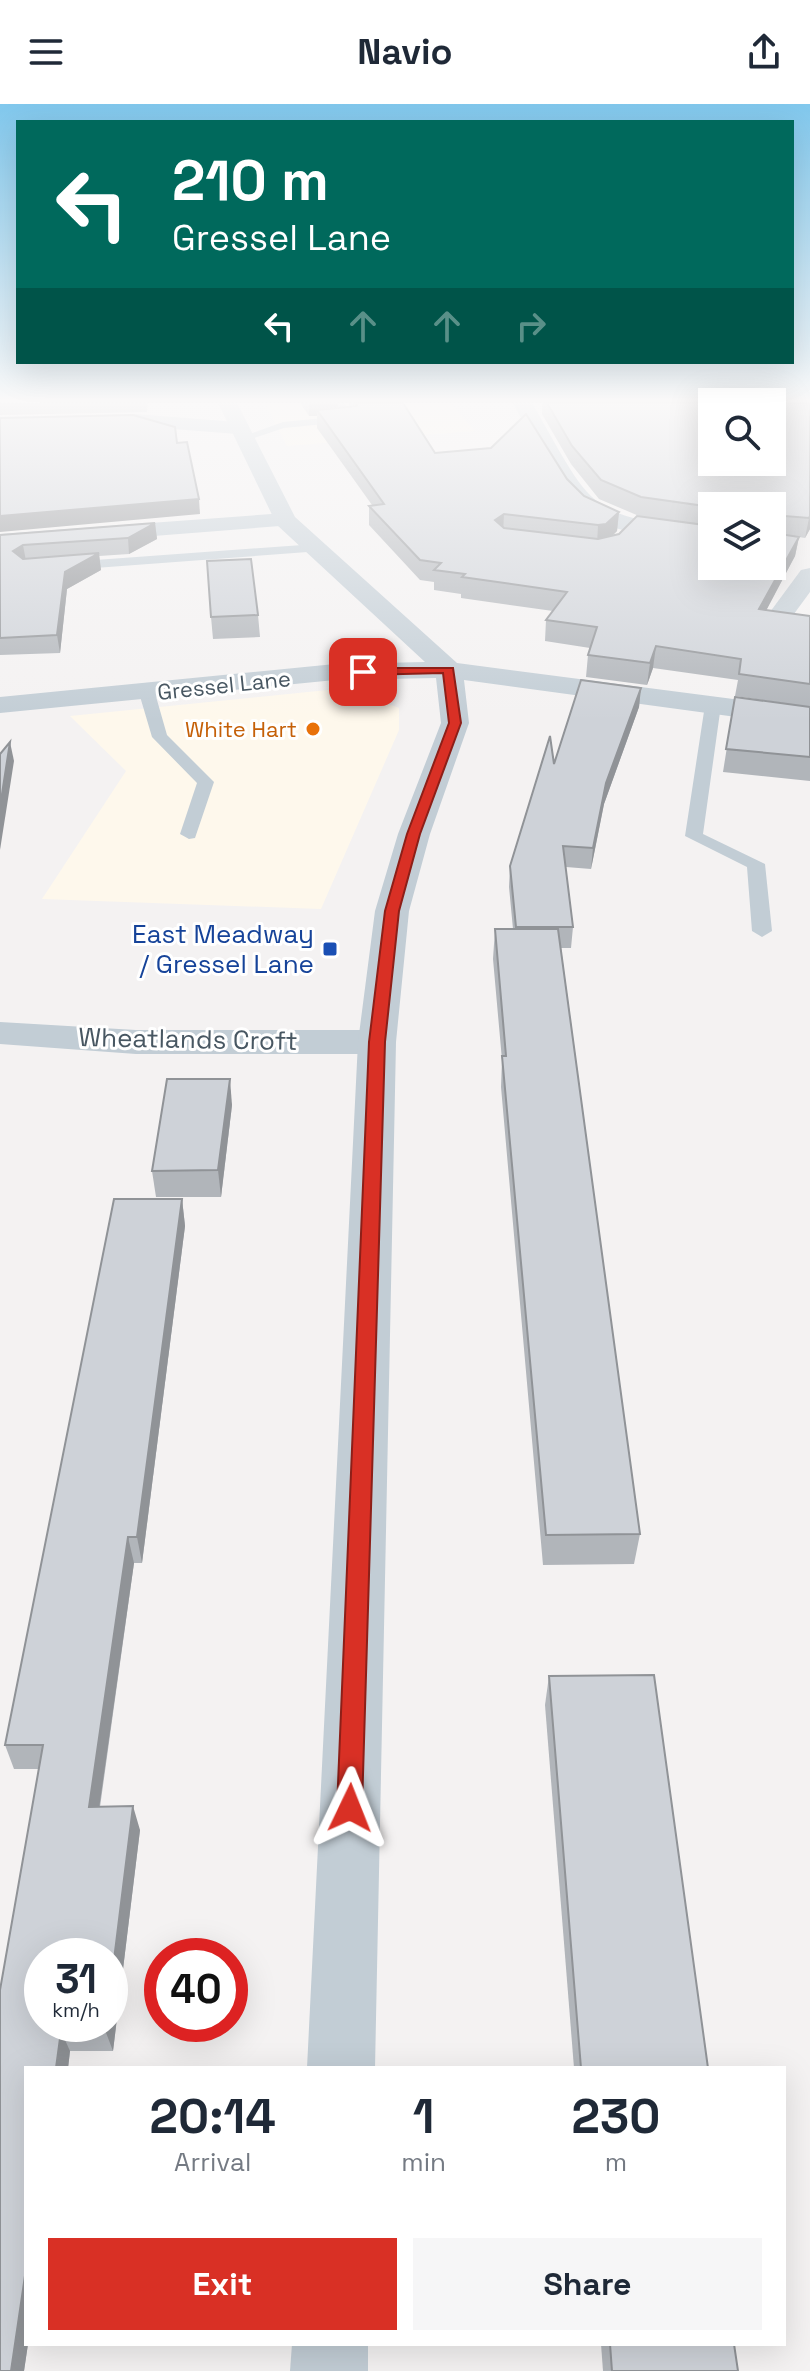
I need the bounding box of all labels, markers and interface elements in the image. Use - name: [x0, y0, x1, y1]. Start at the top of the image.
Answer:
- text: Navio: [357, 29, 453, 75]
- icon: menu: [24, 30, 68, 74]
- icon: share: [742, 30, 786, 74]
- text: 210 m: [172, 145, 329, 216]
- icon: left: [40, 152, 144, 256]
- text: Gressel Lane: [172, 215, 391, 261]
- icon: left: [257, 304, 301, 348]
- icon: ahead: [341, 304, 385, 348]
- icon: ahead: [425, 304, 469, 348]
- icon: right: [509, 304, 553, 348]
- map controls: [698, 388, 786, 580]
- button: search: [698, 388, 786, 476]
- button: layers: [698, 492, 786, 580]
- pin: [329, 638, 397, 706]
- icon: arrive: [341, 650, 385, 694]
- street label: Gressel Lane: [156, 664, 292, 706]
- place label: White Hart: [185, 715, 297, 743]
- marker: White Hart: [304, 720, 322, 738]
- place label: East Meadway / Gressel Lane: [132, 917, 314, 981]
- marker: East Meadway / Gressel Lane: [321, 940, 339, 958]
- street label: Wheatlands Croft: [78, 1020, 298, 1058]
- position arrow: [308, 1766, 392, 1850]
- speed limit sign: 40: [144, 1938, 248, 2042]
- text: 31: [55, 1954, 97, 2005]
- text: km/h: [52, 1997, 100, 2023]
- text: 20:14: [150, 2086, 276, 2147]
- text: 1: [413, 2086, 435, 2147]
- text: 230: [572, 2086, 660, 2147]
- text: Arrival: [174, 2145, 251, 2179]
- text: min: [401, 2145, 446, 2179]
- text: m: [605, 2145, 627, 2179]
- button: Exit: [48, 2238, 397, 2330]
- button: Share: [413, 2238, 762, 2330]

